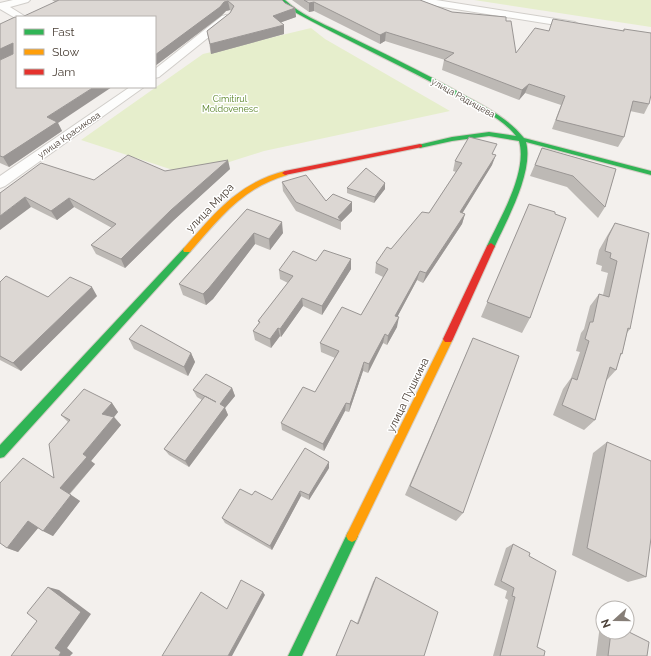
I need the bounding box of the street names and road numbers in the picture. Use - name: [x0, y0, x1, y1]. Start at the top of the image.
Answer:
- street label: улица Радищева: [429, 76, 497, 120]
- street label: улица Красикова: [36, 110, 102, 160]
- street label: улица Мира: [183, 181, 237, 235]
- street label: улица Пушкина: [384, 356, 432, 434]

